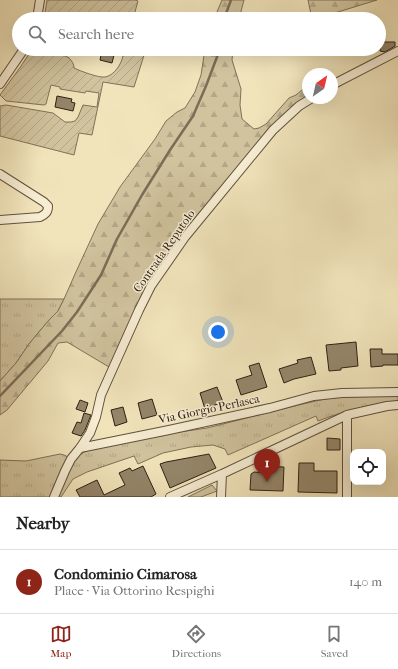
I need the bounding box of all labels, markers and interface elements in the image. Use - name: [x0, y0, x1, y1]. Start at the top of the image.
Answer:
- search box: [12, 12, 386, 56]
- icon: search: [26, 23, 48, 45]
- text: Search here: [58, 25, 134, 43]
- north arrow: [302, 68, 338, 104]
- street label: Contrada Reputolo: [130, 207, 198, 295]
- your location: [208, 322, 228, 342]
- street label: Via Giorgio Perlasca: [156, 391, 261, 427]
- pin: 1: [254, 449, 280, 482]
- map controls: [350, 449, 386, 485]
- button: locate: [350, 449, 386, 485]
- text: Nearby: [16, 513, 70, 533]
- text: Condominio Cimarosa: [54, 565, 197, 583]
- text: 1: [27, 574, 31, 589]
- text: 140 m: [349, 574, 382, 589]
- text: Place · Via Ottorino Respighi: [54, 583, 215, 598]
- tab: Map: [50, 623, 72, 660]
- tab: Directions: [172, 623, 221, 660]
- tab: Saved: [321, 623, 348, 660]

